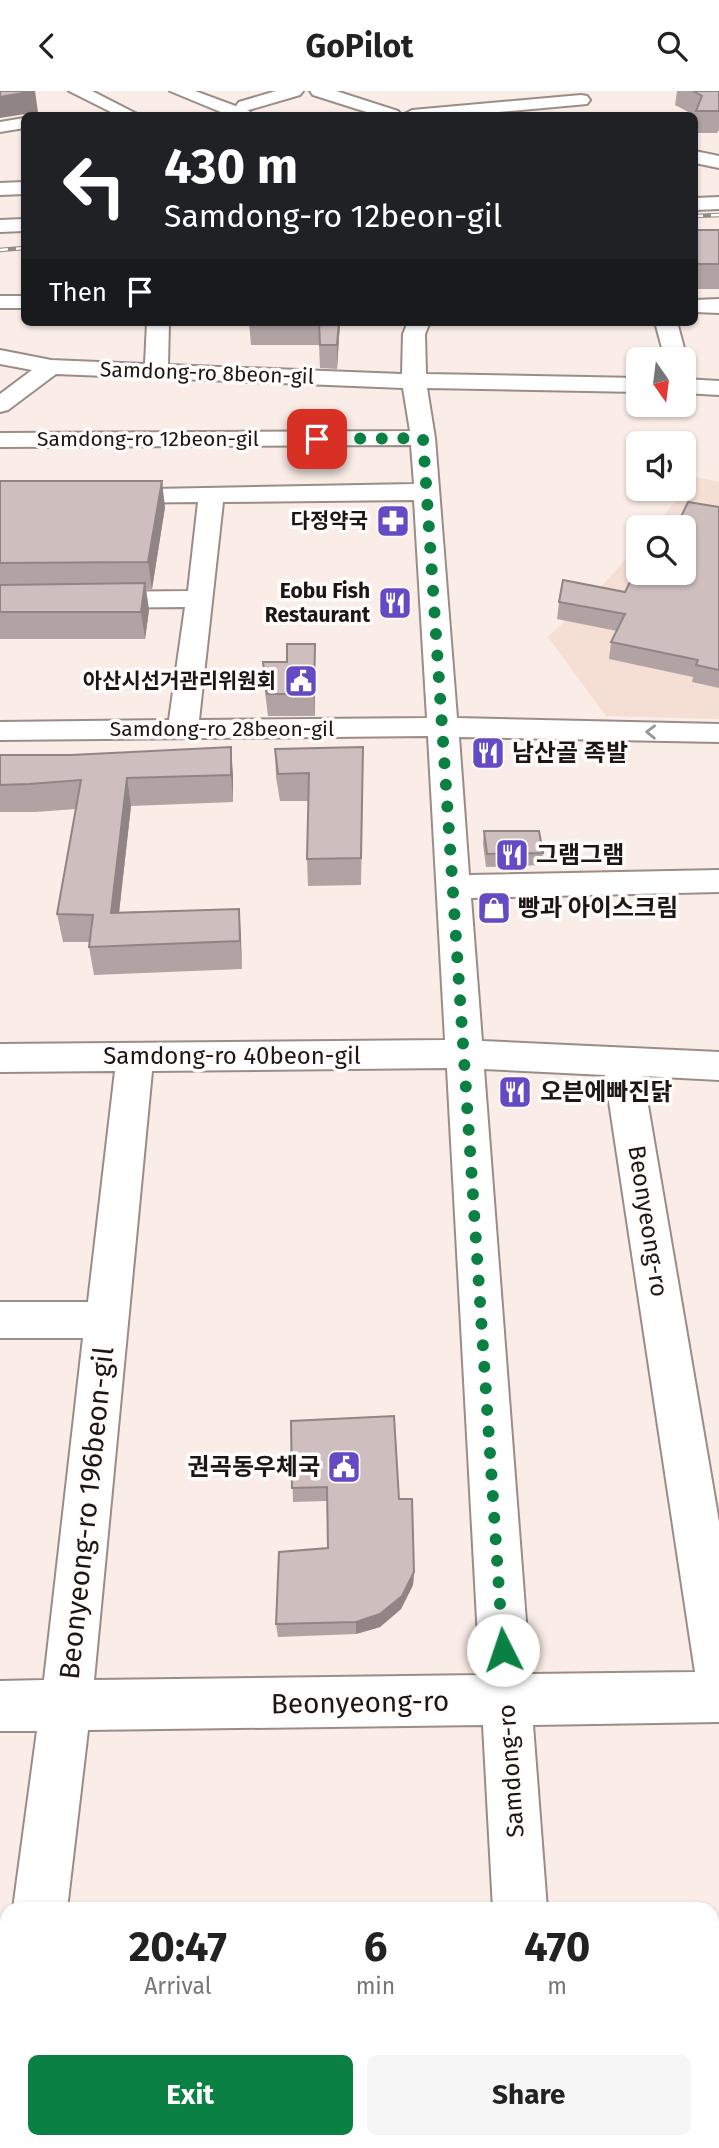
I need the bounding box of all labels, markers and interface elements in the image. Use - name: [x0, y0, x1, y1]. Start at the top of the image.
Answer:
- icon: back: [28, 27, 66, 65]
- text: GoPilot: [306, 27, 413, 65]
- icon: search: [653, 27, 691, 65]
- text: 430 m: [164, 137, 298, 196]
- icon: left: [49, 140, 140, 231]
- text: Samdong-ro 12beon-gil: [164, 197, 502, 235]
- icon: arrive: [121, 273, 159, 311]
- text: Then: [49, 277, 107, 308]
- north arrow: [626, 347, 696, 417]
- map controls: [626, 347, 696, 585]
- street label: Samdong-ro 8beon-gil: [100, 356, 314, 390]
- pin: [287, 409, 347, 469]
- icon: arrive: [298, 420, 336, 458]
- street label: Samdong-ro 12beon-gil: [37, 426, 259, 452]
- button: sound: [626, 431, 696, 501]
- pharmacy icon: 다정약국: [374, 502, 412, 540]
- place label: 다정약국: [291, 508, 368, 534]
- button: search: [626, 515, 696, 585]
- place label: Eobu Fish Restaurant: [265, 578, 371, 628]
- restaurant icon: Eobu Fish Restaurant: [376, 584, 414, 622]
- public building icon: 아산시선거관리위원회: [282, 662, 320, 700]
- place label: 아산시선거관리위원회: [83, 668, 276, 694]
- street label: Samdong-ro 28beon-gil: [110, 716, 334, 742]
- one-way arrow: [645, 724, 656, 740]
- restaurant icon: 남산골 족발: [469, 734, 507, 772]
- place label: 남산골 족발: [512, 739, 628, 767]
- restaurant icon: 그램그램: [493, 836, 531, 874]
- place label: 그램그램: [536, 841, 624, 869]
- shop icon: 빵과 아이스크림: [475, 889, 513, 927]
- place label: 빵과 아이스크림: [518, 894, 678, 922]
- street label: Samdong-ro 40beon-gil: [103, 1042, 361, 1070]
- restaurant icon: 오븐에빠진닭: [496, 1073, 534, 1111]
- place label: 오븐에빠진닭: [540, 1078, 672, 1106]
- street label: Beonyeong-ro: [622, 1143, 674, 1299]
- street label: Beonyeong-ro 196beon-gil: [53, 1345, 120, 1681]
- public building icon: 권곡동우체국: [325, 1448, 363, 1486]
- place label: 권곡동우체국: [188, 1453, 320, 1481]
- position arrow: [466, 1613, 540, 1687]
- street label: Beonyeong-ro: [271, 1684, 449, 1721]
- street label: Samdong-ro: [492, 1703, 530, 1839]
- text: 20:47: [129, 1922, 227, 1972]
- text: 6: [364, 1922, 387, 1972]
- text: 470: [524, 1922, 590, 1972]
- text: Arrival: [144, 1972, 212, 2000]
- text: min: [356, 1972, 395, 2000]
- text: m: [547, 1972, 567, 2000]
- button: Exit: [28, 2055, 353, 2135]
- button: Share: [367, 2055, 691, 2135]

